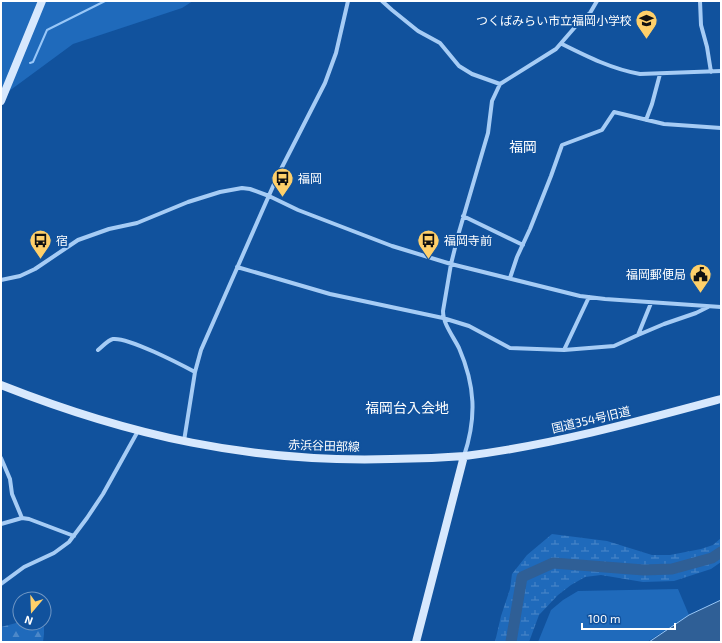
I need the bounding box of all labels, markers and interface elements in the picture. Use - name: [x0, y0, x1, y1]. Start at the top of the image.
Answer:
- school or university icon: つくばみらい市立福岡小学校: [634, 8, 660, 41]
- place label: つくばみらい市立福岡小学校: [476, 13, 632, 27]
- district label: 福岡: [509, 138, 537, 155]
- bus stop icon: 福岡: [270, 166, 296, 199]
- place label: 福岡: [298, 171, 322, 185]
- bus stop icon: 宿: [27, 228, 53, 261]
- bus stop icon: 福岡寺前: [416, 228, 442, 261]
- place label: 宿: [56, 233, 68, 247]
- place label: 福岡寺前: [444, 233, 492, 247]
- public building icon: 福岡郵便局: [688, 262, 714, 295]
- place label: 福岡郵便局: [626, 267, 686, 281]
- district label: 福岡台入会地: [365, 399, 449, 416]
- street label: 国道354号旧道: [550, 403, 632, 435]
- street label: 赤浜谷田部線: [288, 437, 360, 453]
- north arrow: [12, 591, 52, 631]
- scale bar: [582, 605, 675, 631]
- text: 100 m: [588, 611, 620, 625]
- text: N: [23, 613, 34, 628]

